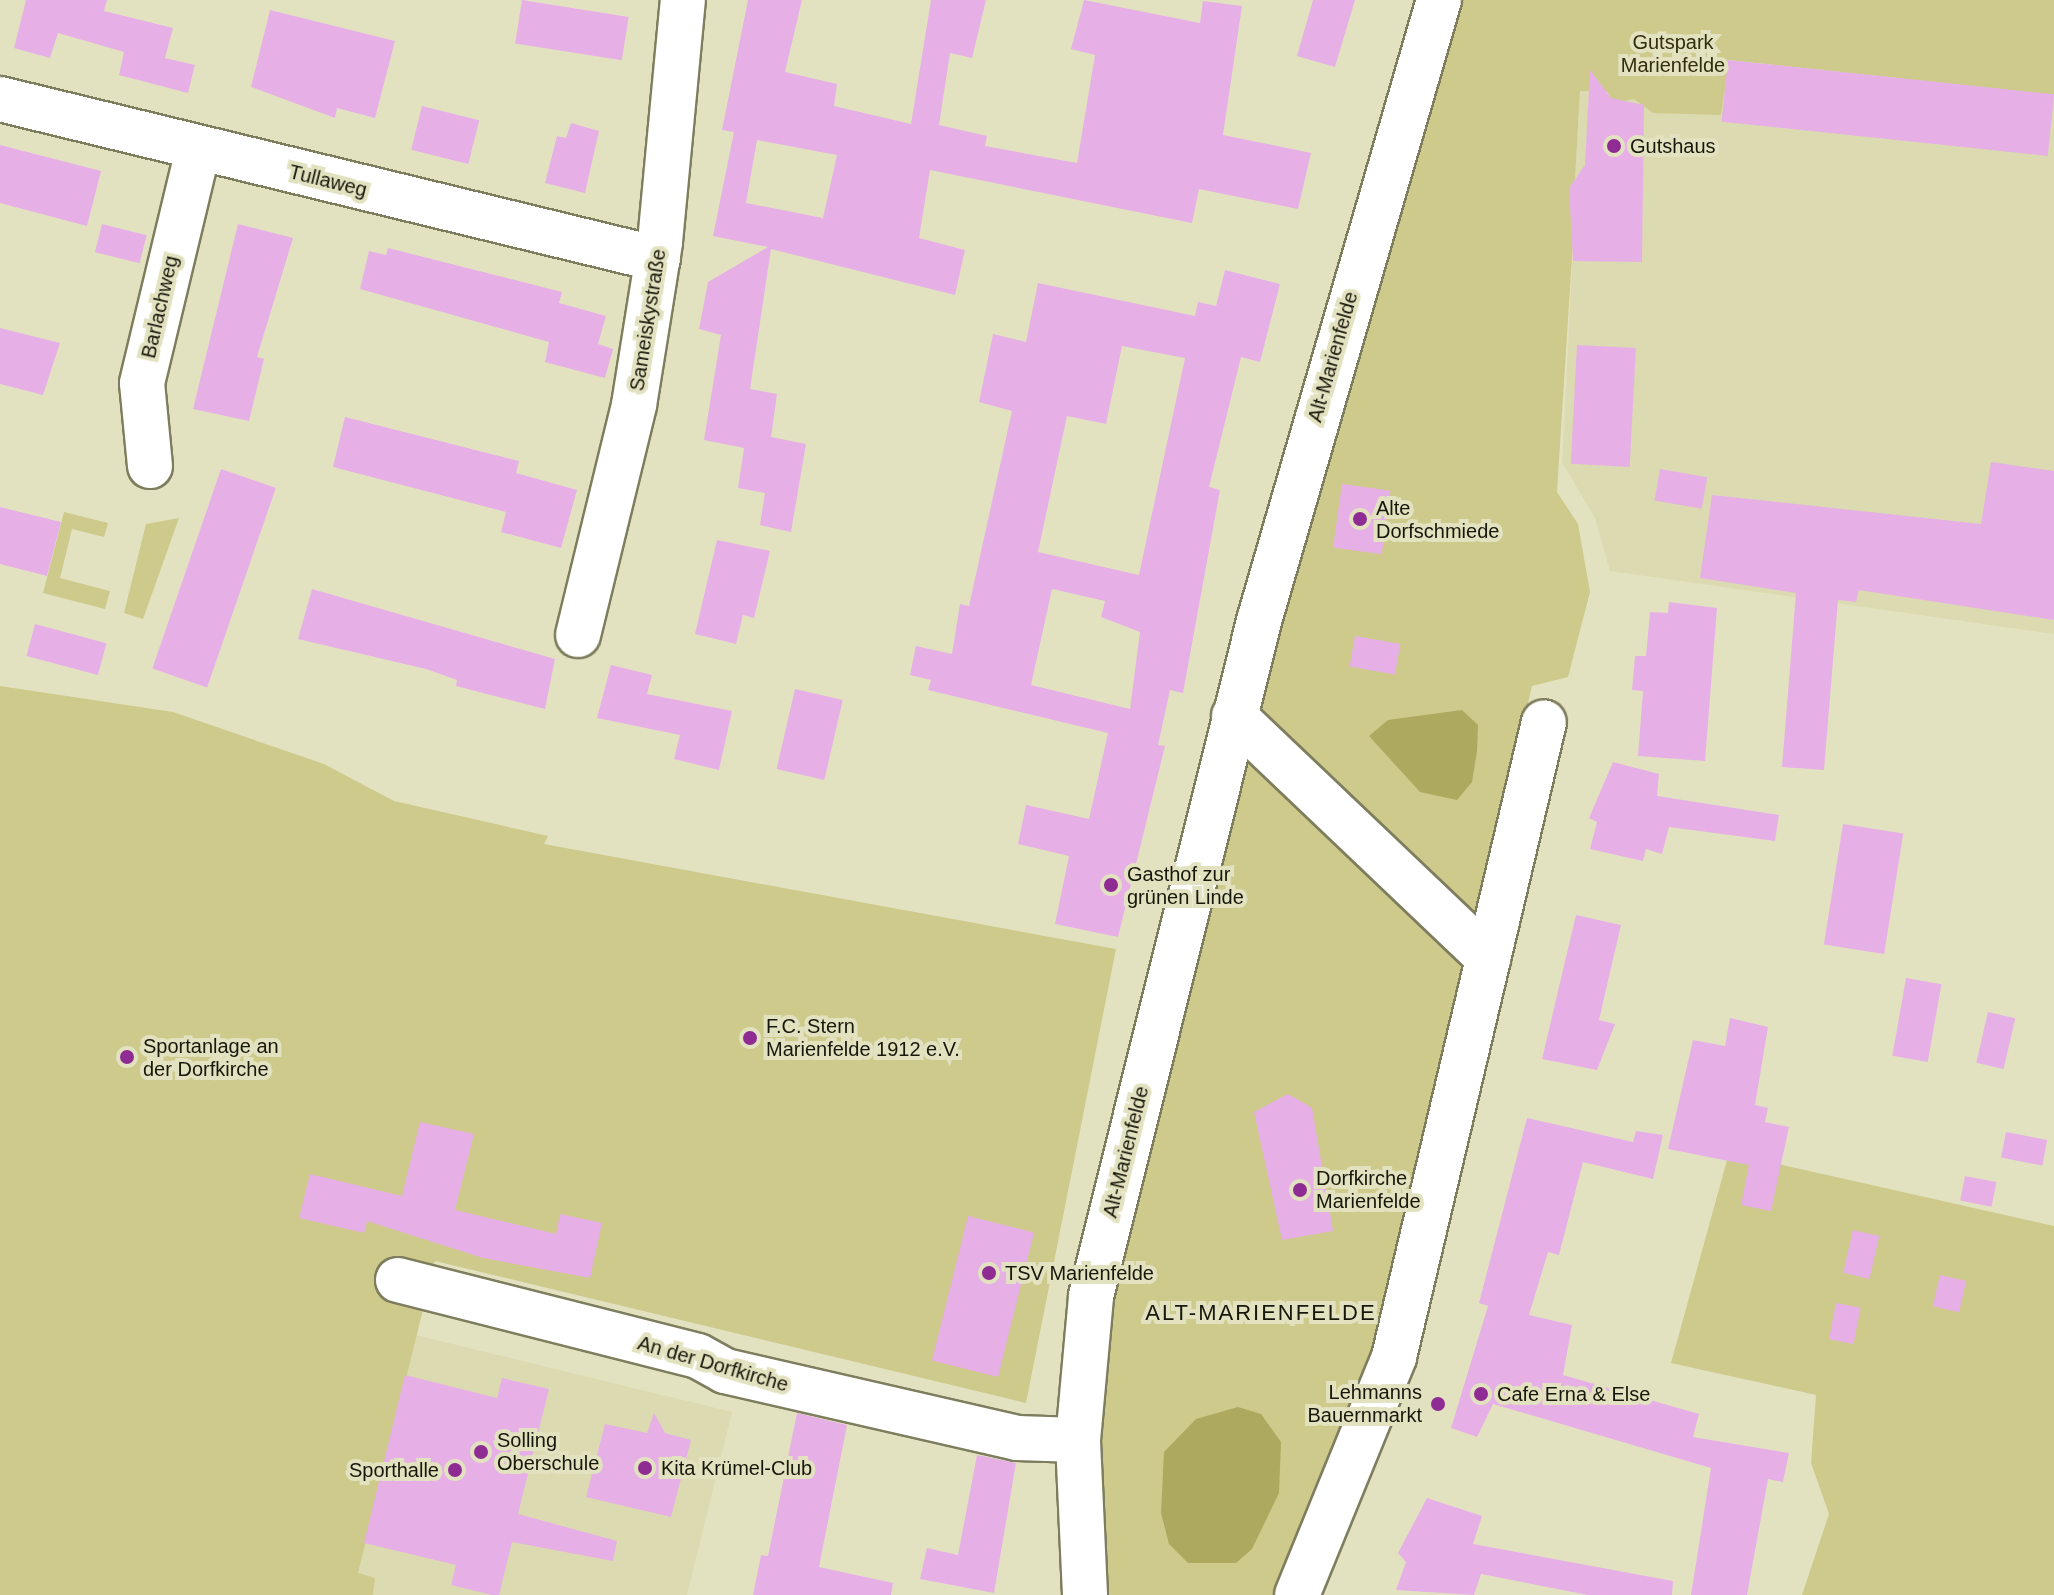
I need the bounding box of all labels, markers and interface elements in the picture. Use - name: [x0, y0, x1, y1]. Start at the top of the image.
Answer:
- park label: Gutspark Marienfelde: [1621, 31, 1725, 78]
- place label: Gutshaus: [1630, 134, 1716, 158]
- marker: Gutshaus: [1605, 137, 1623, 155]
- street label: Tullaweg: [287, 160, 369, 202]
- street label: Sameiskystraße: [625, 247, 671, 393]
- street label: Barlachweg: [137, 253, 183, 361]
- street label: Alt-Marienfelde: [1303, 289, 1363, 425]
- place label: Alte Dorfschmiede: [1376, 496, 1499, 543]
- marker: Alte Dorfschmiede: [1351, 510, 1369, 528]
- place label: Gasthof zur grünen Linde: [1127, 862, 1244, 909]
- marker: Gasthof zur grünen Linde: [1102, 876, 1120, 894]
- place label: F.C. Stern Marienfelde 1912 e.V.: [766, 1014, 960, 1061]
- marker: F.C. Stern Marienfelde 1912 e.V.: [741, 1029, 759, 1047]
- place label: Sportanlage an der Dorfkirche: [143, 1034, 279, 1081]
- marker: Sportanlage an der Dorfkirche: [118, 1048, 136, 1066]
- street label: Alt-Marienfelde: [1098, 1084, 1154, 1220]
- place label: Dorfkirche Marienfelde: [1316, 1166, 1421, 1213]
- marker: Dorfkirche Marienfelde: [1291, 1181, 1309, 1199]
- place label: TSV Marienfelde: [1005, 1261, 1154, 1285]
- marker: TSV Marienfelde: [980, 1264, 998, 1282]
- district label: ALT-MARIENFELDE: [1145, 1300, 1377, 1326]
- street label: An der Dorfkirche: [635, 1331, 791, 1397]
- place label: Lehmanns Bauernmarkt: [1308, 1380, 1422, 1427]
- place label: Cafe Erna & Else: [1497, 1382, 1650, 1406]
- marker: Cafe Erna & Else: [1472, 1385, 1490, 1403]
- marker: Lehmanns Bauernmarkt: [1429, 1395, 1447, 1413]
- place label: Solling Oberschule: [497, 1428, 599, 1475]
- marker: Solling Oberschule: [472, 1443, 490, 1461]
- place label: Kita Krümel-Club: [661, 1456, 812, 1480]
- place label: Sporthalle: [349, 1458, 439, 1482]
- marker: Kita Krümel-Club: [636, 1459, 654, 1477]
- marker: Sporthalle: [446, 1461, 464, 1479]

